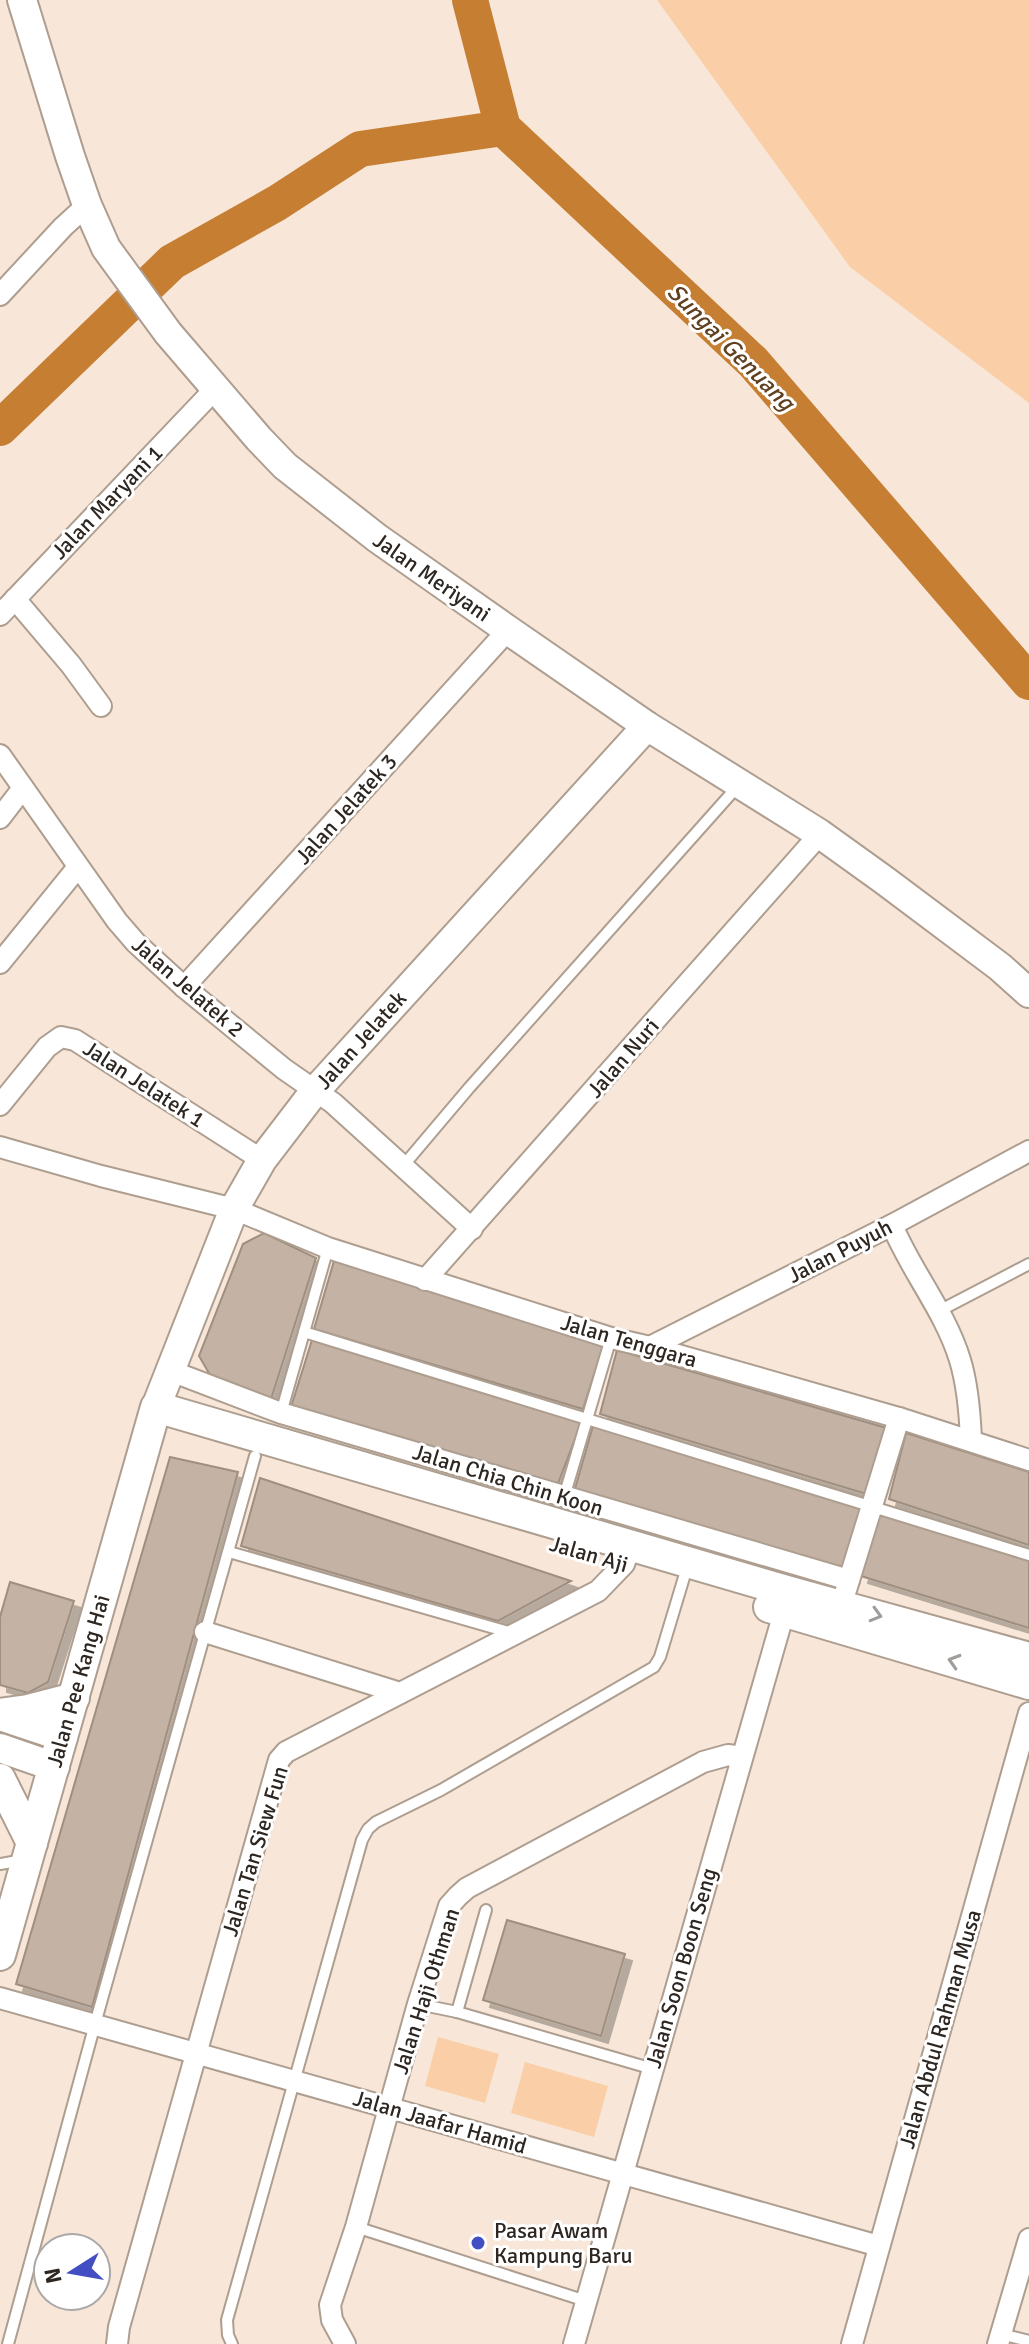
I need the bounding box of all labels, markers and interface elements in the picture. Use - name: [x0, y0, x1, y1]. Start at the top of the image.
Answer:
- water label: Sungai Genuang: [661, 277, 803, 419]
- street label: Jalan Maryani 1: [46, 439, 168, 565]
- street label: Jalan Meriyani: [368, 527, 496, 627]
- street label: Jalan Jelatek 3: [289, 748, 403, 870]
- street label: Jalan Jelatek 2: [127, 931, 249, 1043]
- street label: Jalan Jelatek: [310, 985, 412, 1095]
- street label: Jalan Nuri: [581, 1013, 665, 1103]
- street label: Jalan Jelatek 1: [78, 1035, 210, 1133]
- street label: Jalan Puyuh: [783, 1213, 897, 1289]
- street label: Jalan Tenggara: [558, 1309, 700, 1373]
- street label: Jalan Chia Chin Koon: [409, 1438, 607, 1522]
- street label: Jalan Aji: [547, 1530, 631, 1578]
- street label: Jalan Pee Kang Hai: [40, 1592, 116, 1770]
- one-way arrow: [869, 1606, 883, 1622]
- one-way arrow: [948, 1654, 962, 1670]
- street label: Jalan Tan Siew Fun: [216, 1763, 294, 1939]
- street label: Jalan Soon Boon Seng: [640, 1865, 722, 2071]
- street label: Jalan Haji Othman: [386, 1905, 466, 2077]
- street label: Jalan Abdul Rahman Musa: [893, 1906, 987, 2152]
- street label: Jalan Jaafar Hamid: [350, 2084, 530, 2160]
- place label: Pasar Awam Kampung Baru: [494, 2217, 633, 2269]
- north arrow: [32, 2232, 112, 2312]
- marker: Pasar Awam Kampung Baru: [469, 2234, 487, 2252]
- text: N: [38, 2266, 68, 2286]

